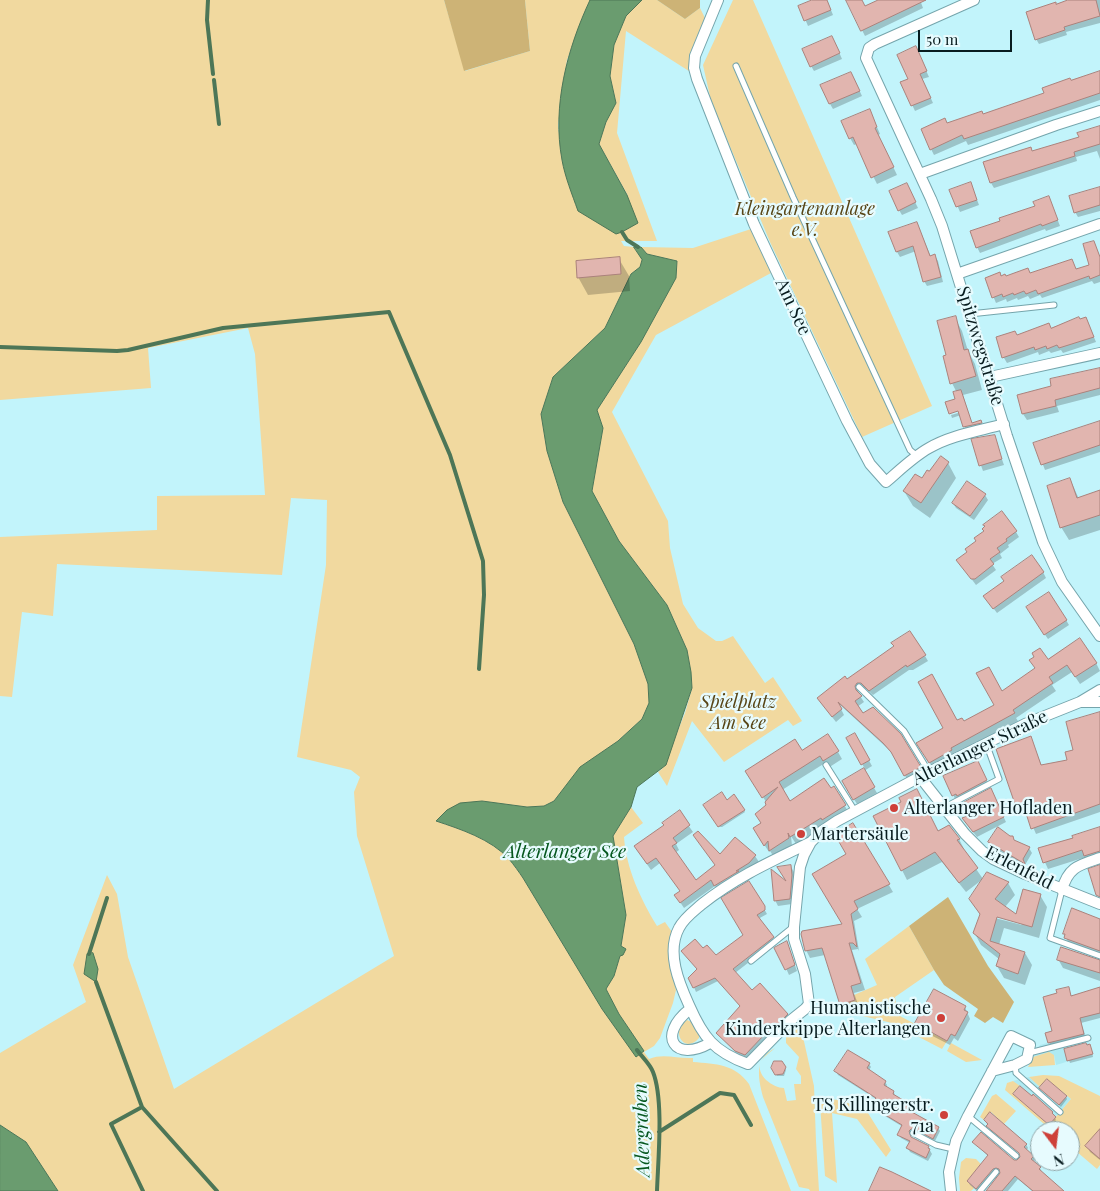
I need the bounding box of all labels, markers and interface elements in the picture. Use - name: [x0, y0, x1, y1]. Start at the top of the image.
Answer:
- scale bar: [920, 20, 1014, 52]
- text: 50 m: [926, 29, 958, 49]
- park label: Kleingartenanlage e.V.: [735, 198, 875, 240]
- street label: Am See: [771, 275, 815, 339]
- street label: Spitzwegstraße: [952, 284, 1008, 408]
- park label: Spielplatz Am See: [700, 691, 776, 734]
- street label: Alterlanger Straße: [909, 706, 1051, 790]
- place label: Alterlanger Hofladen: [904, 797, 1073, 819]
- marker: Alterlanger Hofladen: [888, 802, 900, 814]
- place label: Martersäule: [811, 823, 909, 845]
- marker: Martersäule: [795, 828, 807, 840]
- water label: Alterlanger See: [504, 841, 626, 863]
- street label: Erlenfeld: [981, 842, 1057, 894]
- place label: Humanistische Kinderkrippe Alterlangen: [725, 997, 931, 1040]
- marker: Humanistische Kinderkrippe Alterlangen: [935, 1012, 947, 1024]
- water label: Adergraben: [629, 1083, 655, 1177]
- place label: TS Killingerstr. 71a: [813, 1094, 934, 1136]
- marker: TS Killingerstr. 71a: [938, 1109, 950, 1121]
- north arrow: [1030, 1121, 1080, 1171]
- text: N: [1051, 1150, 1066, 1170]

